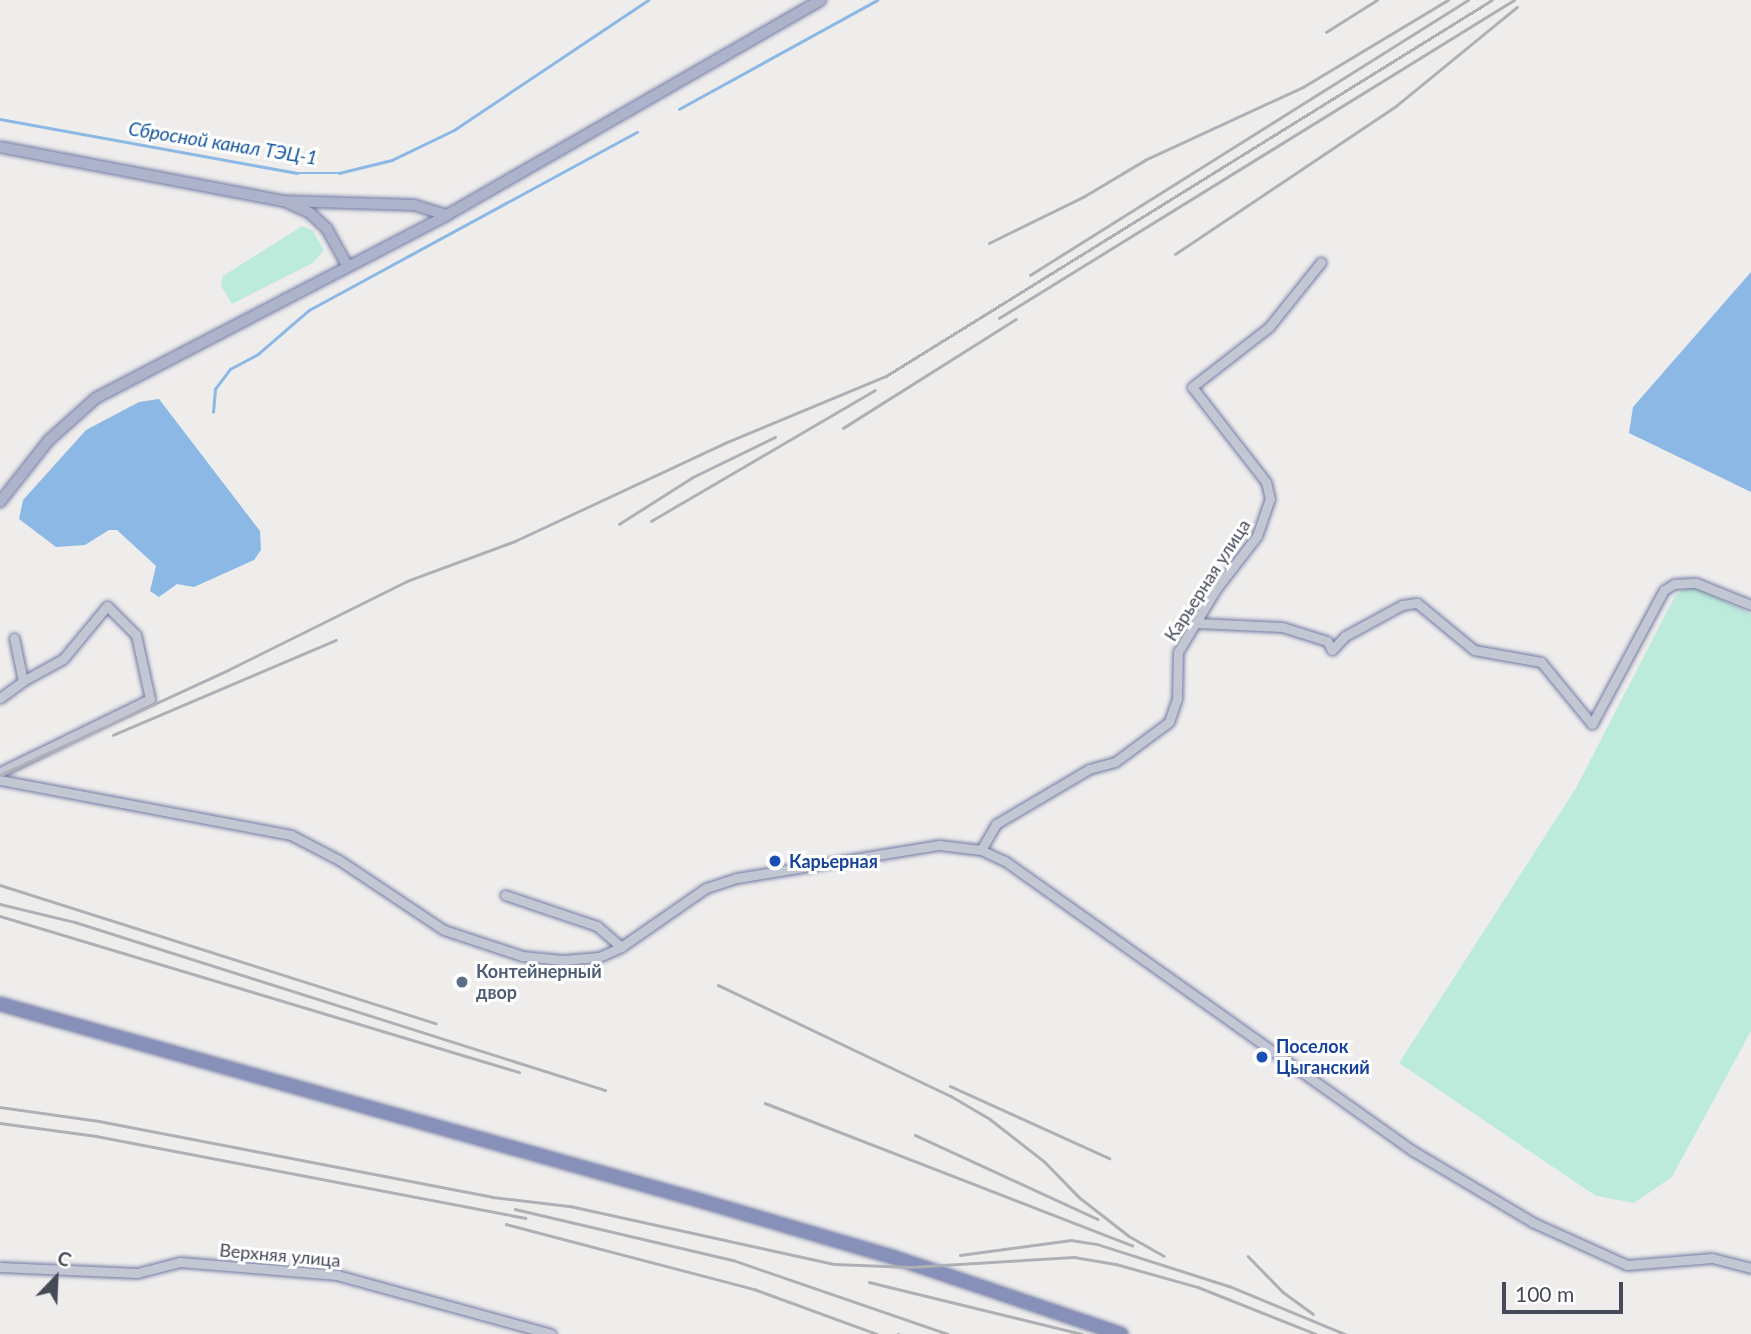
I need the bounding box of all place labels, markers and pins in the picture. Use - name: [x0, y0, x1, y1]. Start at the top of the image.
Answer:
- place label: Карьерная: [789, 850, 878, 872]
- marker: Карьерная: [767, 853, 783, 869]
- place label: Контейнерный двор: [476, 961, 602, 1004]
- marker: Контейнерный двор: [454, 974, 470, 990]
- place label: Поселок Цыганский: [1276, 1036, 1370, 1078]
- marker: Поселок Цыганский: [1254, 1049, 1270, 1065]

